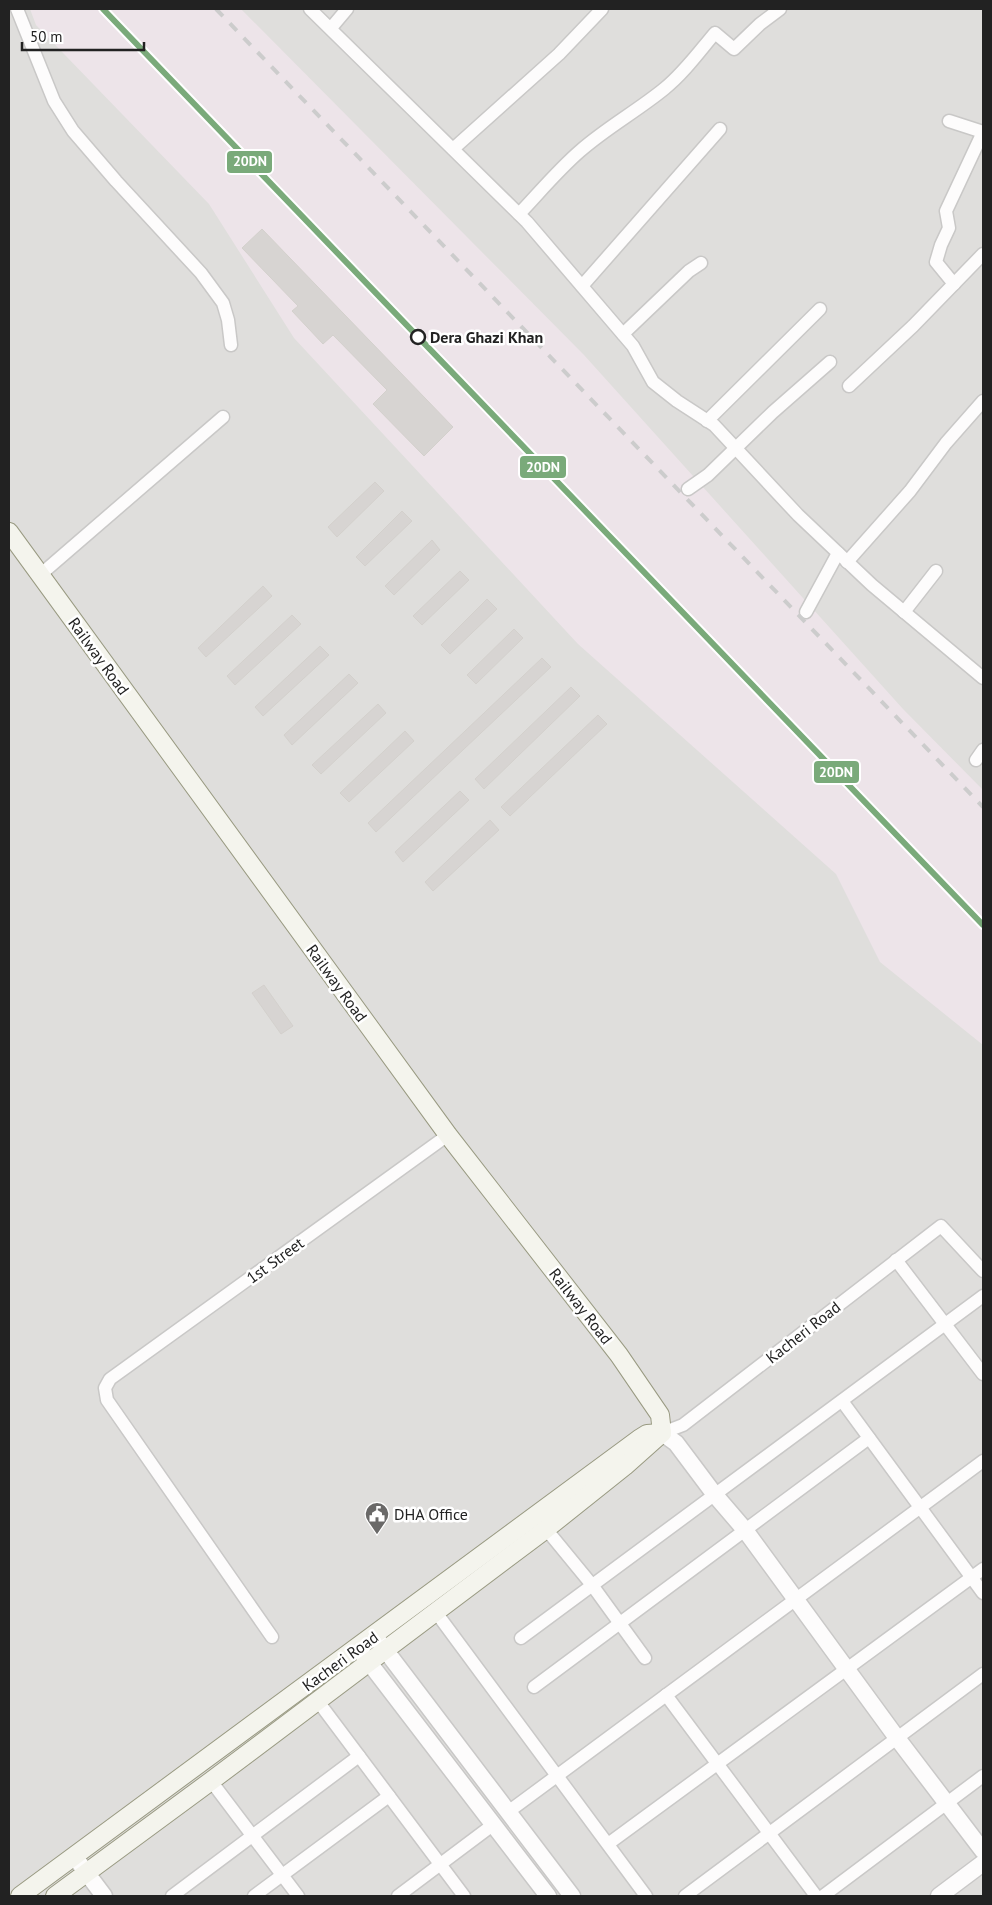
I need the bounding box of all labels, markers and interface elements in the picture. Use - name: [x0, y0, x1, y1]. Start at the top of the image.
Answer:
- scale bar: [22, 20, 145, 52]
- text: 50 m: [30, 27, 63, 46]
- line badge: 20DN: [226, 150, 273, 174]
- text: 20DN: [233, 152, 267, 170]
- place label: Dera Ghazi Khan: [430, 327, 543, 347]
- marker: Dera Ghazi Khan: [410, 329, 426, 345]
- line badge: 20DN: [519, 455, 567, 479]
- text: 20DN: [526, 458, 560, 476]
- street label: Railway Road: [64, 613, 134, 699]
- line badge: 20DN: [813, 760, 860, 784]
- text: 20DN: [819, 763, 853, 781]
- street label: Railway Road: [302, 940, 372, 1026]
- street label: 1st Street: [242, 1232, 308, 1287]
- street label: Railway Road: [545, 1264, 617, 1348]
- street label: Kacheri Road: [762, 1297, 844, 1367]
- public building icon: DHA Office: [364, 1501, 390, 1535]
- place label: DHA Office: [394, 1504, 468, 1524]
- street label: Kacheri Road: [298, 1627, 382, 1695]

